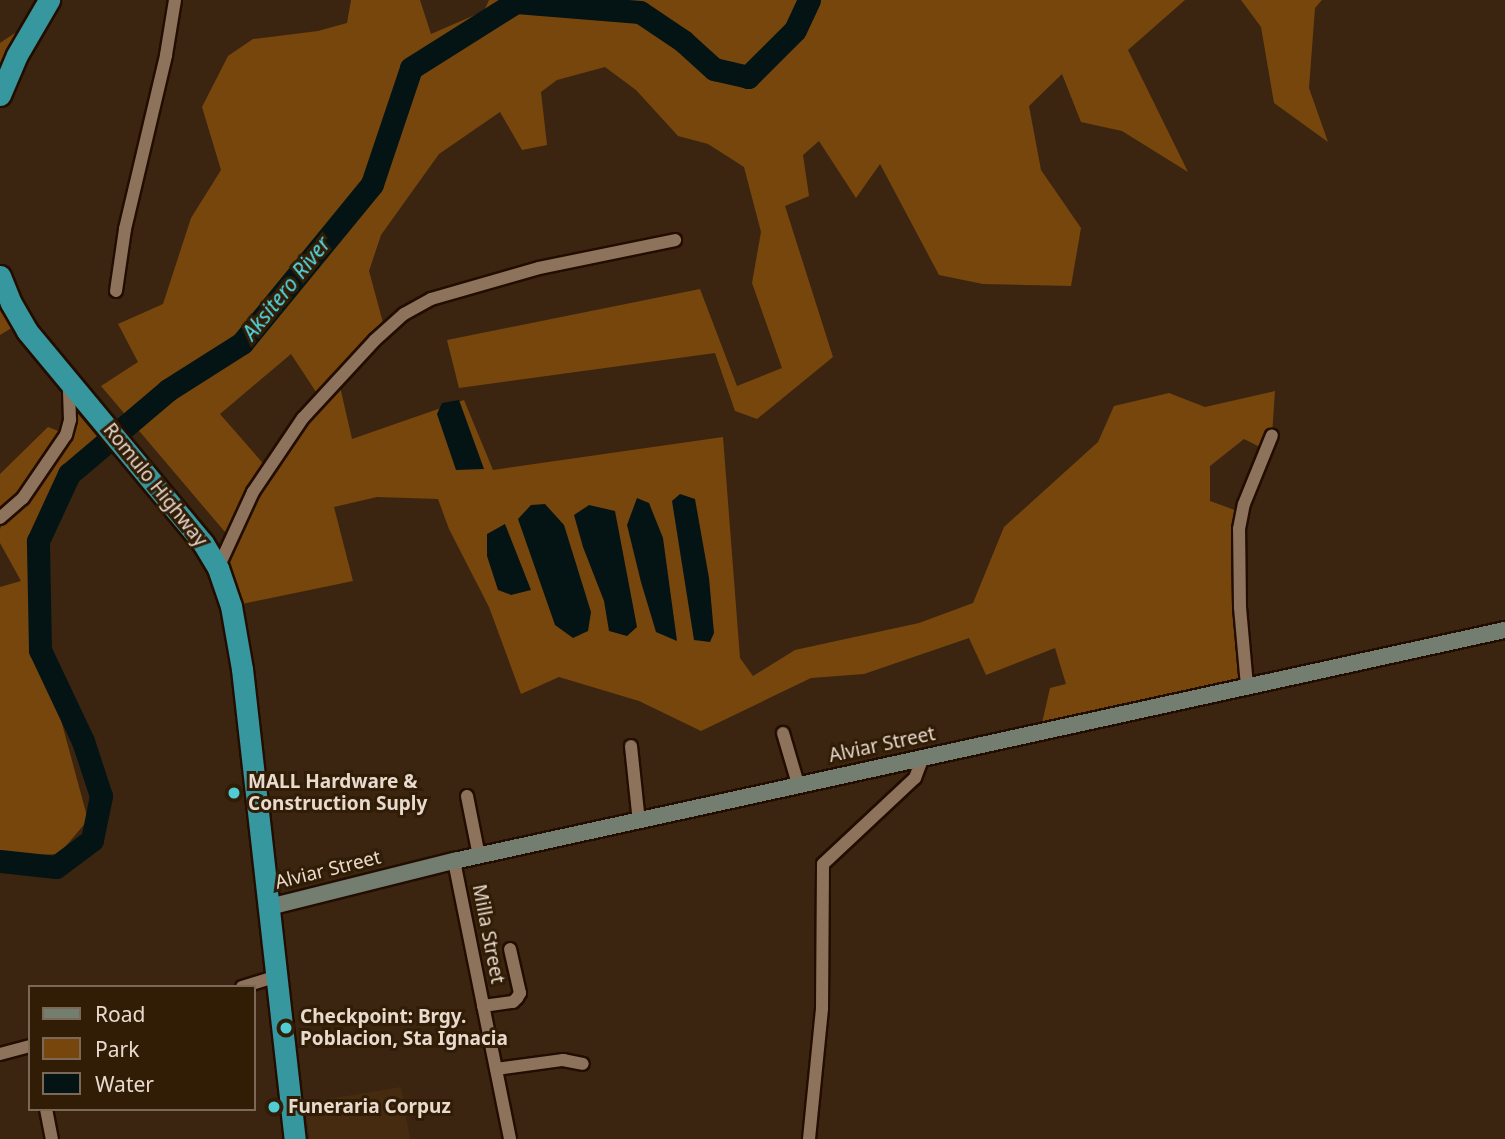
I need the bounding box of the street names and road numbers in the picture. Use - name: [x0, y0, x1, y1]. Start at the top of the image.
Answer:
- street label: Romulo Highway: [98, 419, 212, 551]
- street label: Alviar Street: [827, 723, 937, 767]
- street label: Alviar Street: [273, 846, 383, 894]
- street label: Milla Street: [467, 882, 509, 986]

